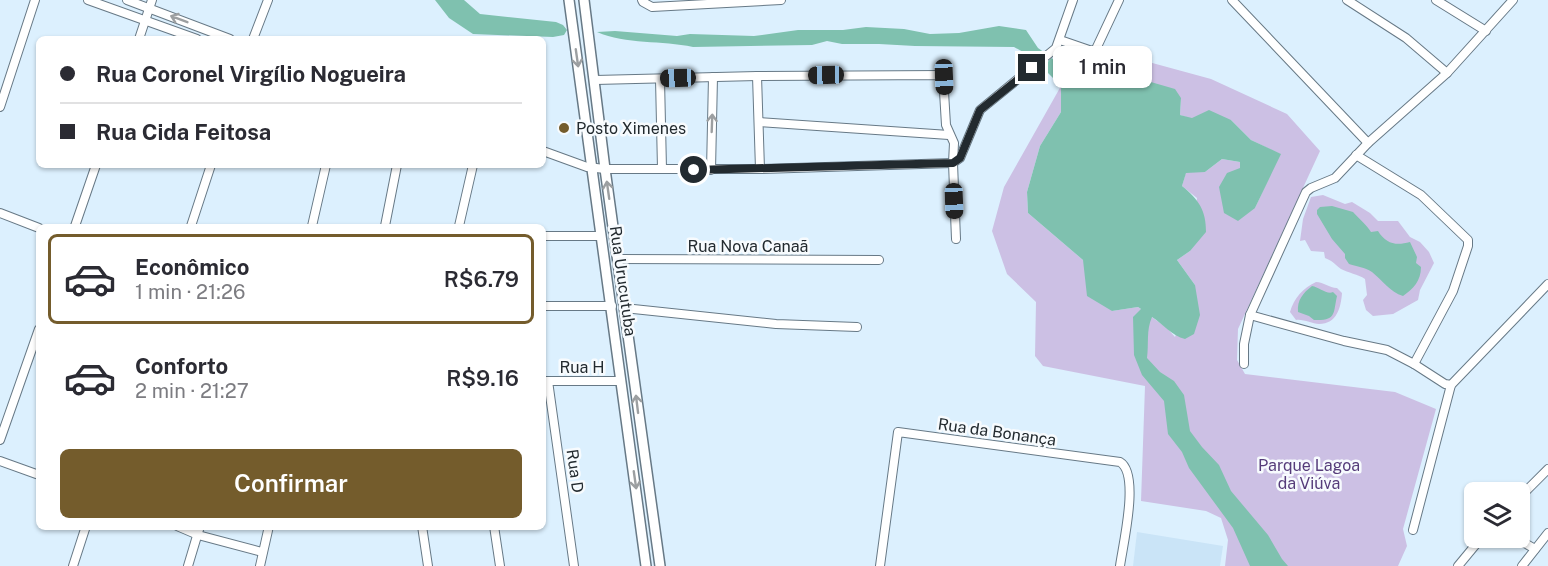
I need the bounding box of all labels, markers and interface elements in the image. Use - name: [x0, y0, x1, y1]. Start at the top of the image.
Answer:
- one-way arrow: [170, 13, 188, 24]
- callout: 1 min: [1053, 47, 1152, 89]
- one-way arrow: [572, 48, 583, 67]
- route end: [1018, 54, 1045, 81]
- text: 1 min: [1079, 55, 1126, 79]
- car: [934, 59, 954, 95]
- text: Rua Coronel Virgílio Nogueira: [96, 61, 406, 87]
- car: [808, 66, 844, 84]
- car: [660, 68, 696, 88]
- one-way arrow: [706, 114, 718, 134]
- text: Rua Cida Feitosa: [96, 119, 271, 145]
- place label: Posto Ximenes: [576, 119, 686, 138]
- marker: Posto Ximenes: [557, 121, 571, 135]
- route start: [680, 156, 707, 183]
- one-way arrow: [602, 181, 613, 201]
- car: [944, 183, 964, 219]
- street label: Rua Urucutuba: [606, 225, 640, 337]
- street label: Rua Nova Canaã: [688, 237, 808, 256]
- icon: car: [63, 252, 117, 306]
- text: Econômico: [135, 254, 250, 280]
- text: R$6.79: [444, 266, 519, 292]
- text: 1 min · 21:26: [135, 280, 245, 304]
- icon: car: [63, 351, 117, 405]
- text: Conforto: [135, 353, 228, 379]
- street label: Rua H: [560, 358, 604, 377]
- text: R$9.16: [446, 365, 519, 391]
- text: 2 min · 21:27: [135, 379, 249, 403]
- one-way arrow: [631, 395, 642, 415]
- street label: Rua da Bonança: [937, 414, 1057, 450]
- street label: Rua D: [563, 448, 587, 494]
- button: Confirmar: [60, 449, 522, 518]
- park label: Parque Lagoa da Viúva: [1258, 456, 1360, 493]
- one-way arrow: [629, 470, 640, 489]
- map controls: [1464, 482, 1530, 548]
- button: layers: [1464, 482, 1530, 548]

